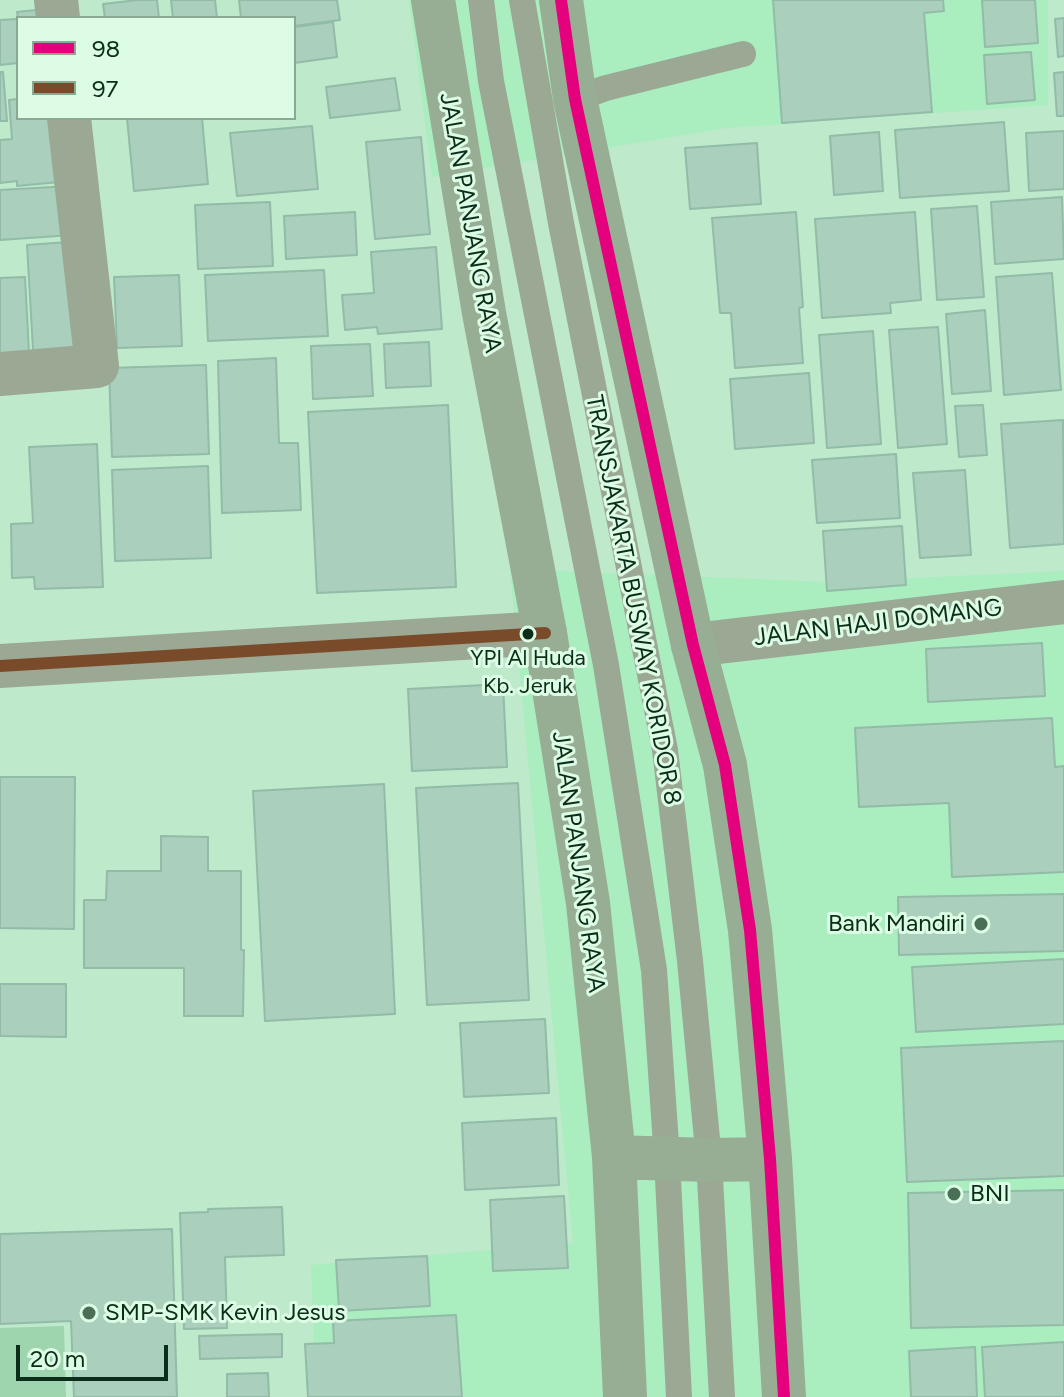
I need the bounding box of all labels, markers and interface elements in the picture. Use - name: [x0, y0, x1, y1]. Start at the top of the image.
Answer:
- legend: [16, 16, 296, 120]
- text: 98: [92, 34, 120, 63]
- text: 97: [92, 74, 118, 103]
- street label: JALAN PANJANG RAYA: [433, 91, 507, 355]
- street label: TRANSJAKARTA BUSWAY KORIDOR 8: [579, 393, 687, 807]
- street label: JALAN HAJI DOMANG: [752, 594, 1004, 652]
- marker: YPI Al Huda Kb. Jeruk: [520, 626, 536, 642]
- place label: YPI Al Huda Kb. Jeruk: [470, 646, 586, 698]
- street label: JALAN PANJANG RAYA: [545, 729, 611, 995]
- place label: Bank Mandiri: [828, 910, 965, 938]
- marker: Bank Mandiri: [972, 915, 990, 933]
- place label: BNI: [970, 1180, 1010, 1208]
- marker: BNI: [945, 1185, 963, 1203]
- place label: SMP-SMK Kevin Jesus: [105, 1299, 345, 1327]
- marker: SMP-SMK Kevin Jesus: [80, 1304, 98, 1322]
- scale bar: [20, 1329, 172, 1379]
- text: 20 m: [30, 1344, 85, 1373]

